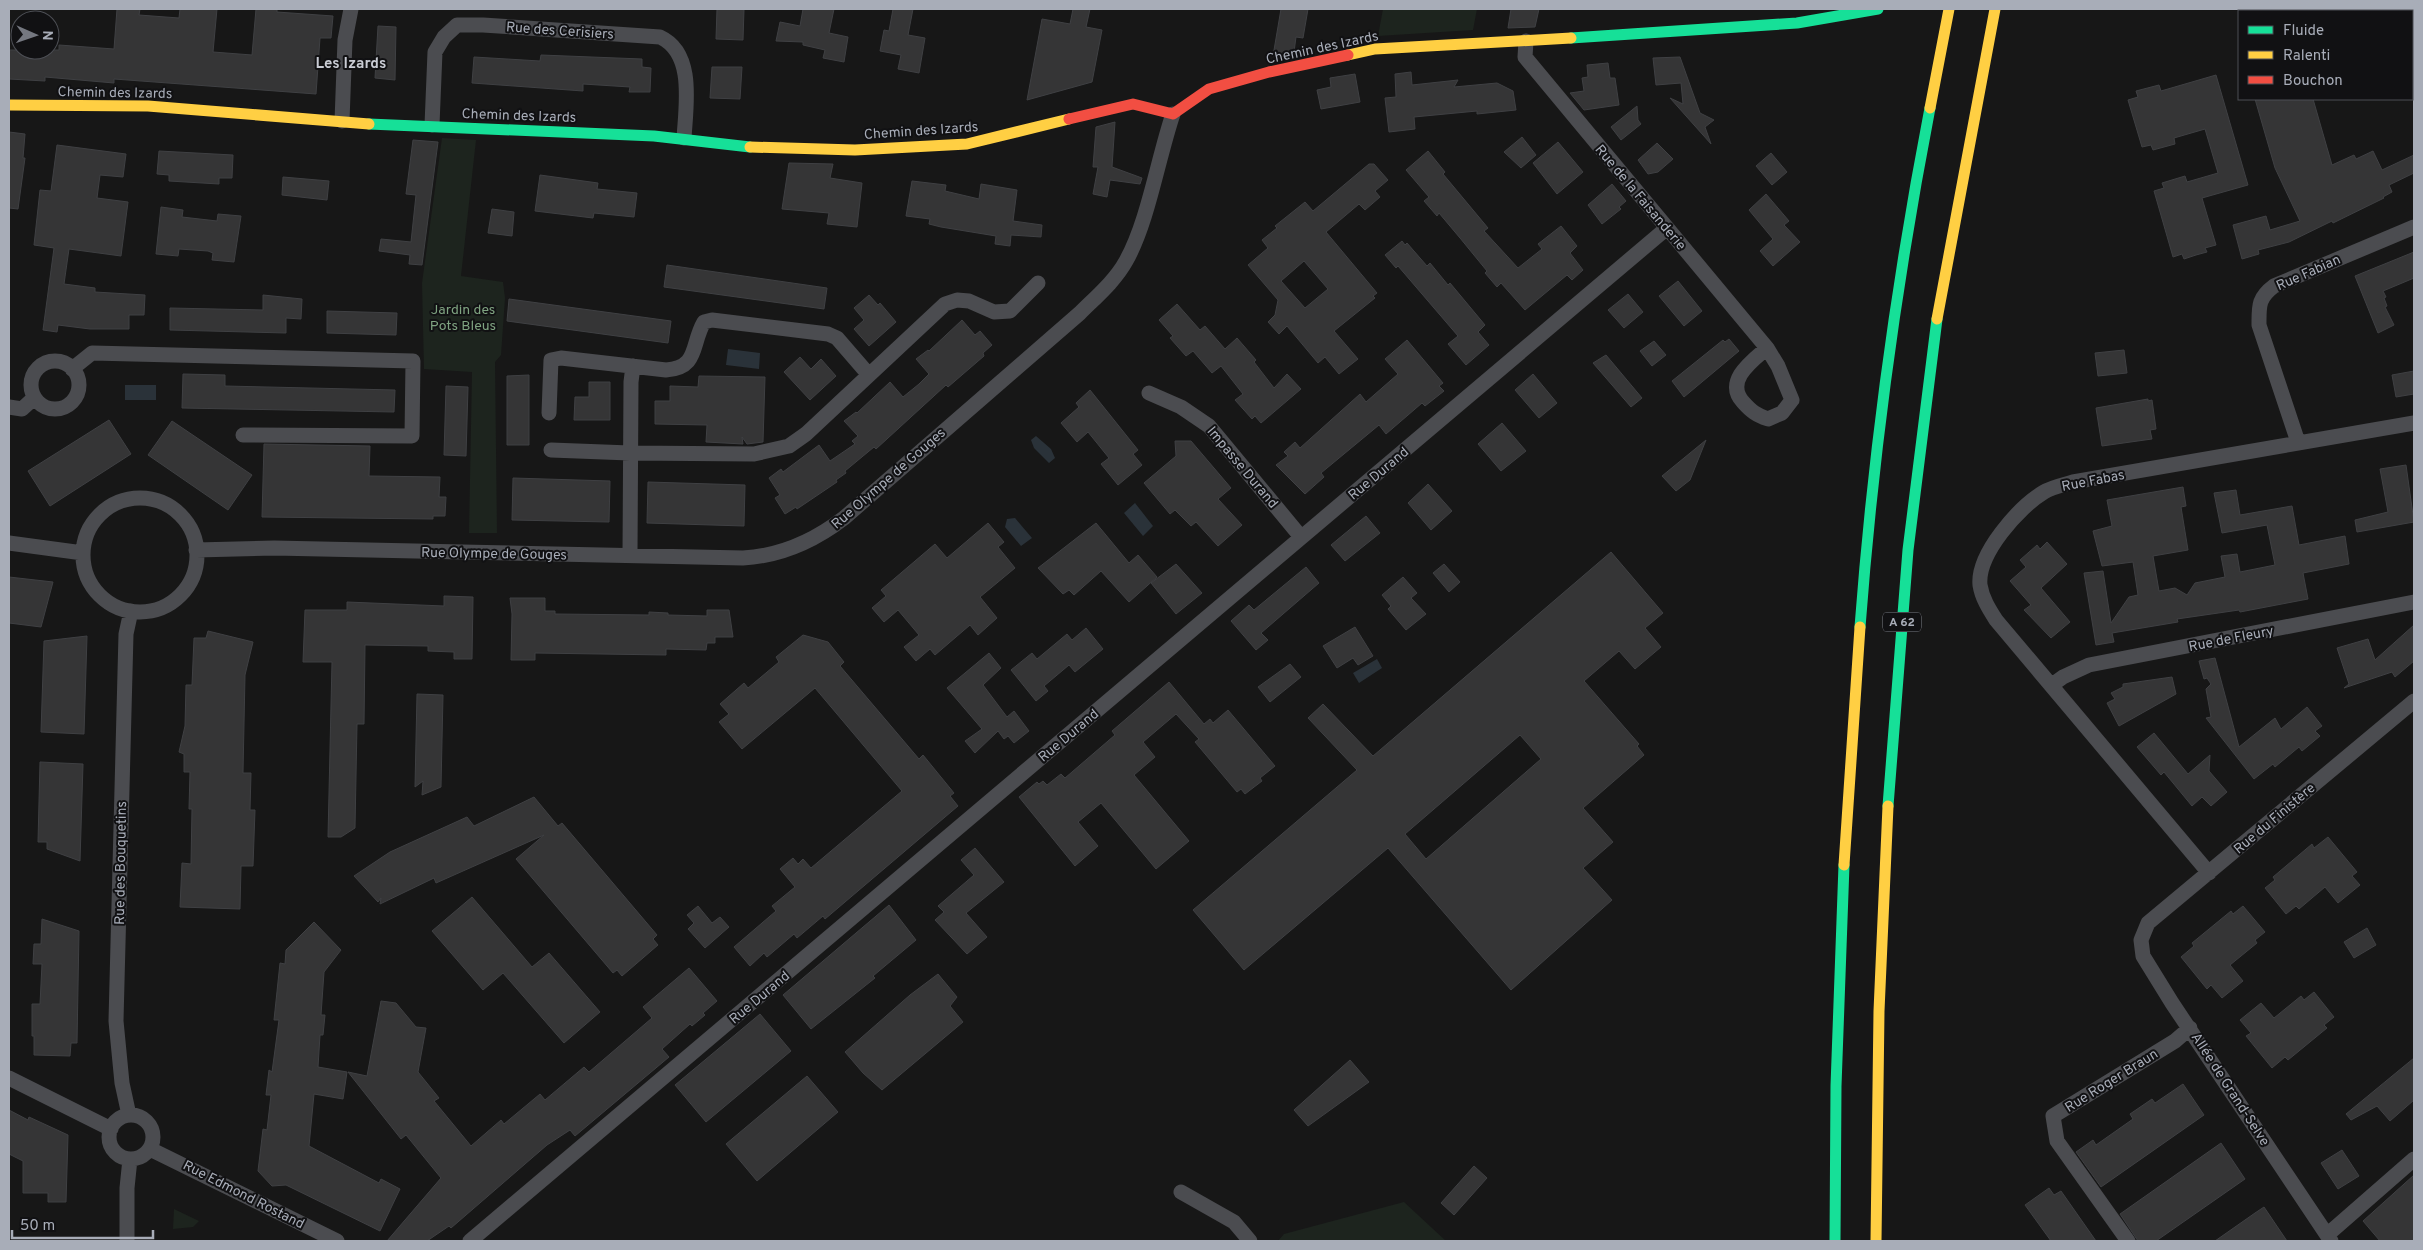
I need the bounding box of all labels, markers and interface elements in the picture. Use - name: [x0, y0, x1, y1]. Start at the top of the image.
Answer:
- north arrow: [10, 10, 60, 60]
- legend: [2238, 10, 2413, 100]
- street label: Rue des Cerisiers: [505, 19, 614, 44]
- text: Fluide: [2283, 22, 2324, 41]
- street label: Chemin des Izards: [1264, 28, 1380, 69]
- text: N: [38, 30, 55, 41]
- text: Ralenti: [2283, 47, 2330, 66]
- district label: Les Izards: [316, 55, 386, 74]
- text: Bouchon: [2283, 72, 2343, 91]
- street label: Chemin des Izards: [58, 84, 172, 103]
- street label: Chemin des Izards: [461, 106, 577, 127]
- street label: Chemin des Izards: [863, 119, 979, 144]
- street label: Rue de la Faisanderie: [1591, 142, 1689, 254]
- street label: Rue Fabian: [2274, 252, 2343, 295]
- park label: Jardin des Pots Bleus: [430, 302, 496, 335]
- street label: Impasse Durand: [1203, 424, 1281, 512]
- street label: Rue Olympe de Gouges: [828, 425, 950, 533]
- street label: Rue Durand: [1345, 444, 1413, 504]
- street label: Rue Fabas: [2060, 467, 2126, 496]
- street label: Rue Olympe de Gouges: [421, 545, 567, 564]
- road number: A 62: [1883, 612, 1921, 632]
- street label: Rue de Fleury: [2187, 623, 2275, 656]
- street label: Rue Durand: [1035, 706, 1103, 766]
- street label: Rue du Finistère: [2231, 780, 2319, 858]
- street label: Rue des Bouquetins: [112, 801, 131, 925]
- street label: Rue Durand: [726, 968, 794, 1028]
- street label: Allée de Grand-Selve: [2187, 1030, 2273, 1150]
- street label: Rue Roger Braun: [2062, 1046, 2161, 1117]
- street label: Rue Edmond Rostand: [180, 1157, 307, 1233]
- scale bar: [12, 1208, 154, 1240]
- text: 50 m: [20, 1217, 55, 1236]

